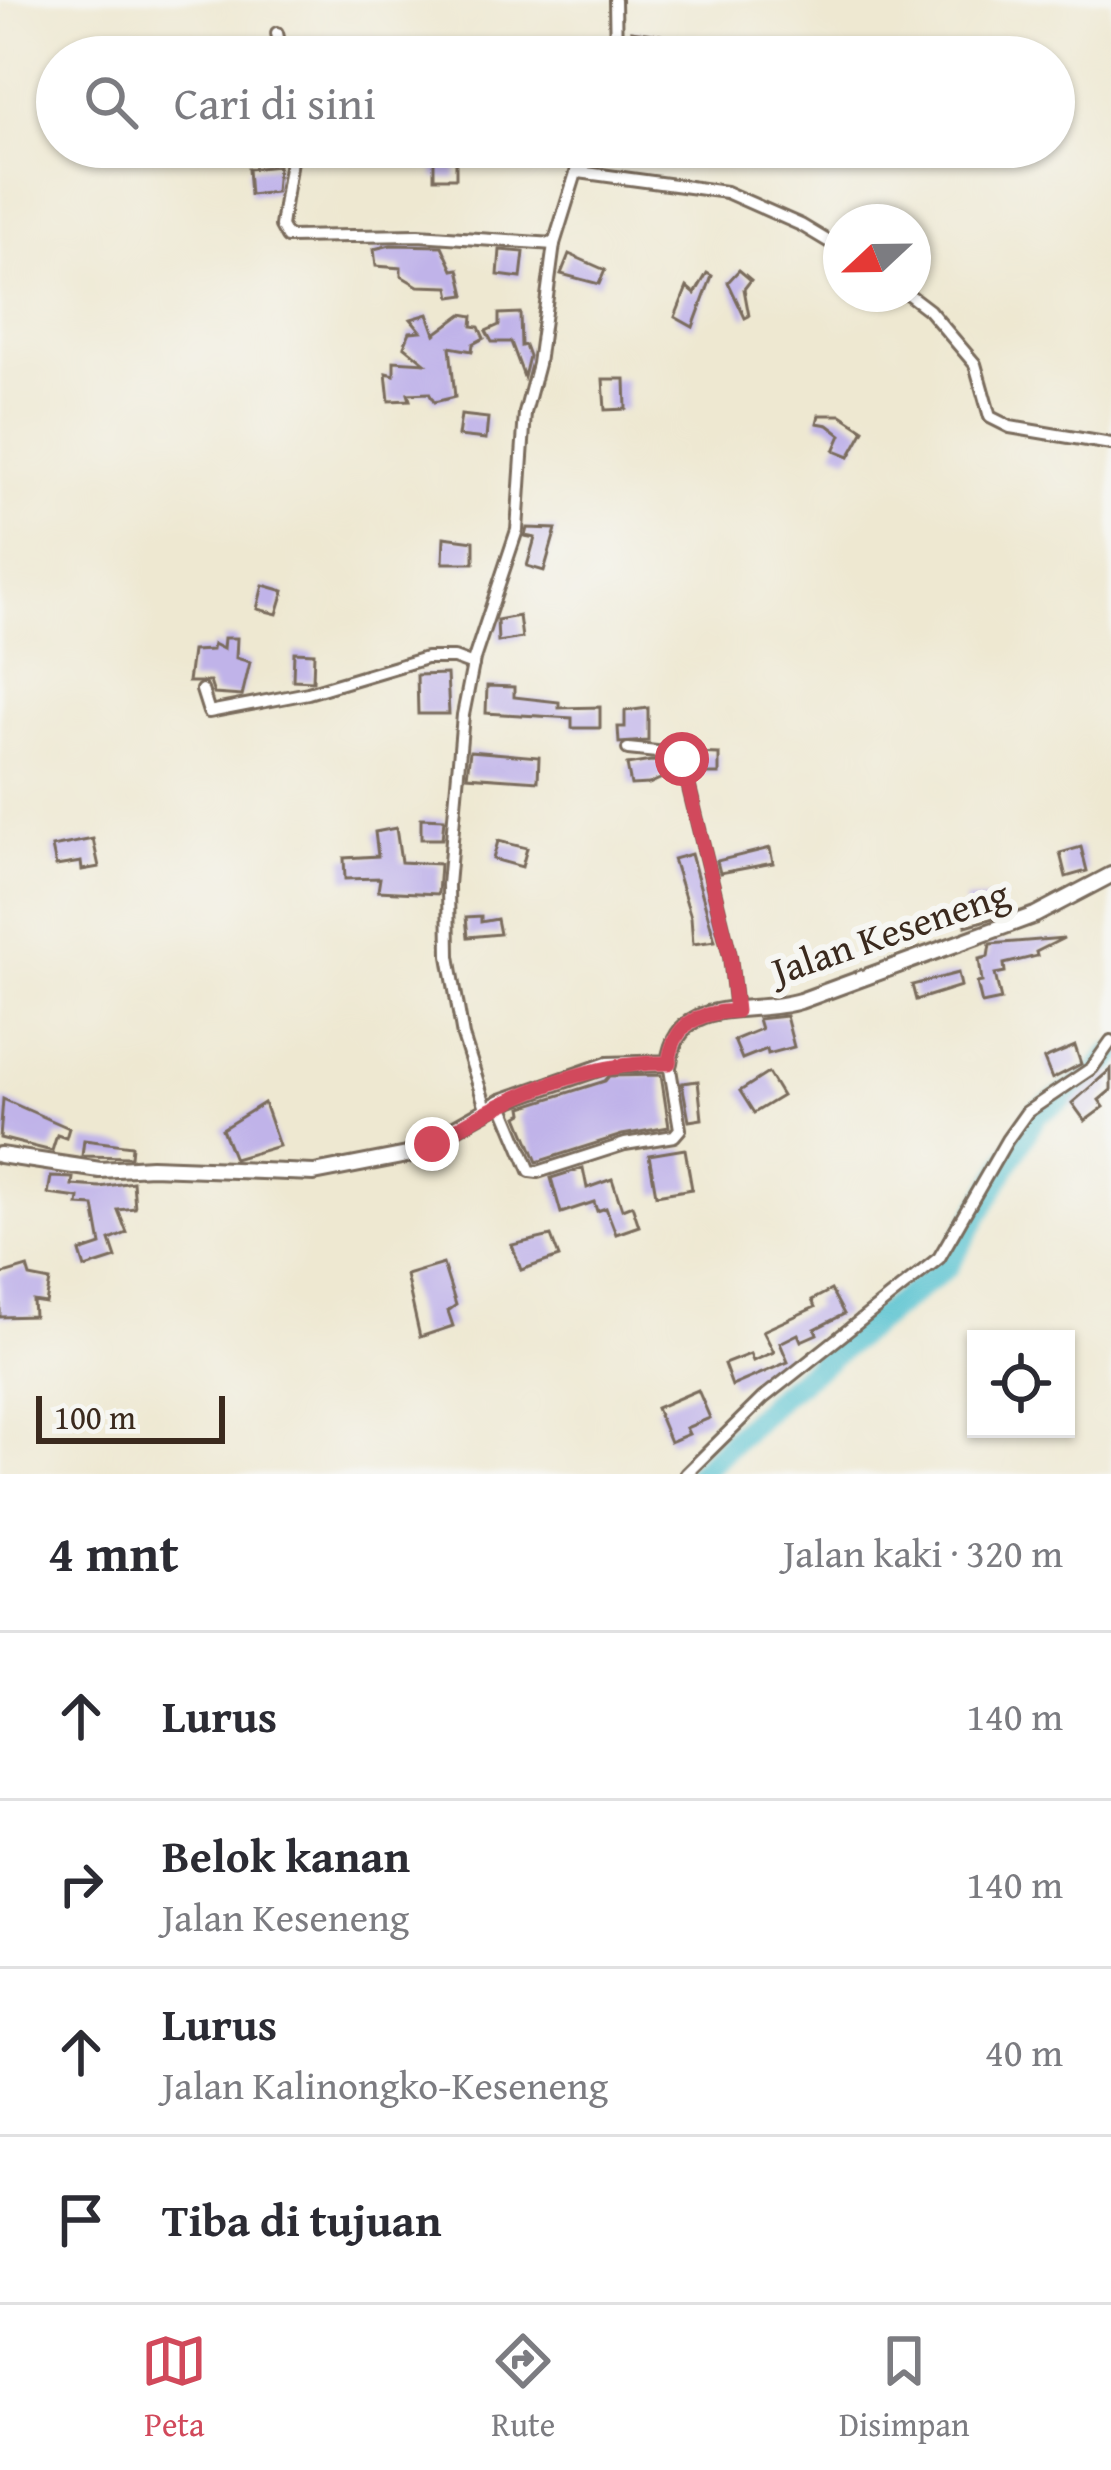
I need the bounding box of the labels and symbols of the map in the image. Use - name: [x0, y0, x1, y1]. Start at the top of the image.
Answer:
- north arrow: [823, 204, 931, 312]
- route start: [655, 732, 709, 786]
- street label: Jalan Keseneng: [759, 864, 1017, 1000]
- route end: [405, 1117, 459, 1171]
- scale bar: [36, 1390, 225, 1443]

